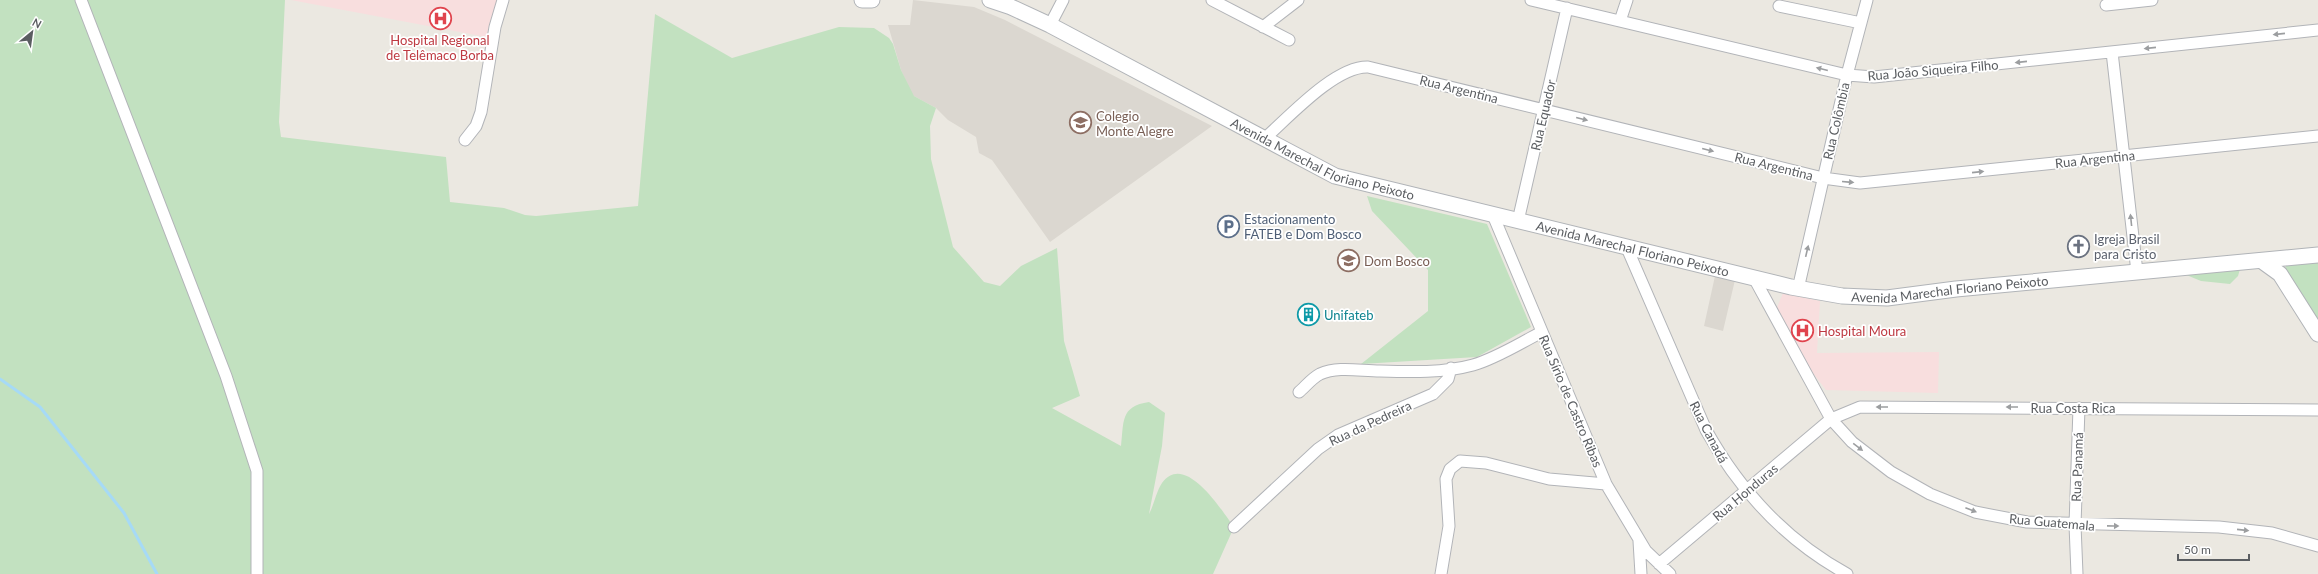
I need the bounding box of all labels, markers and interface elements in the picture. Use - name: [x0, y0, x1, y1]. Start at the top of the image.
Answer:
- hospital icon: Hospital Regional de Telêmaco Borba: [427, 5, 453, 31]
- north arrow: [12, 12, 52, 52]
- text: N: [30, 15, 44, 31]
- one-way arrow: [2273, 31, 2285, 37]
- place label: Hospital Regional de Telêmaco Borba: [386, 32, 494, 63]
- one-way arrow: [2144, 45, 2156, 51]
- street label: Rua João Siqueira Filho: [1867, 56, 1999, 84]
- one-way arrow: [2015, 59, 2027, 65]
- one-way arrow: [1816, 66, 1829, 72]
- street label: Rua Argentina: [1418, 72, 1500, 106]
- street label: Rua Equador: [1527, 78, 1559, 152]
- street label: Rua Colômbia: [1819, 81, 1853, 161]
- place label: Colegio Monte Alegre: [1096, 108, 1174, 139]
- school or university icon: Colegio Monte Alegre: [1067, 110, 1093, 136]
- street label: Avenida Marechal Floriano Peixoto: [1228, 114, 1416, 203]
- one-way arrow: [1576, 116, 1588, 122]
- one-way arrow: [1702, 147, 1714, 153]
- street label: Rua Argentina: [2054, 147, 2136, 171]
- street label: Rua Argentina: [1733, 149, 1815, 183]
- one-way arrow: [1972, 169, 1984, 175]
- one-way arrow: [1842, 178, 1854, 185]
- place label: Estacionamento FATEB e Dom Bosco: [1244, 211, 1362, 242]
- parking icon: Estacionamento FATEB e Dom Bosco: [1215, 213, 1241, 239]
- one-way arrow: [2128, 214, 2135, 226]
- street label: Avenida Marechal Floriano Peixoto: [1535, 217, 1731, 280]
- place label: Igreja Brasil para Cristo: [2094, 231, 2160, 262]
- church icon: Igreja Brasil para Cristo: [2065, 233, 2091, 259]
- one-way arrow: [1804, 244, 1810, 257]
- school or university icon: Dom Bosco: [1335, 248, 1361, 274]
- place label: Dom Bosco: [1364, 253, 1430, 269]
- street label: Avenida Marechal Floriano Peixoto: [1851, 272, 2049, 306]
- building icon: Unifateb: [1295, 302, 1321, 328]
- place label: Unifateb: [1324, 307, 1373, 323]
- hospital icon: Hospital Moura: [1790, 318, 1816, 344]
- place label: Hospital Moura: [1818, 323, 1906, 339]
- street label: Rua Sírio de Castro Ribas: [1536, 332, 1606, 470]
- street label: Rua da Pedreira: [1326, 397, 1414, 449]
- street label: Rua Canadá: [1687, 398, 1731, 466]
- street label: Rua Costa Rica: [2031, 400, 2115, 416]
- one-way arrow: [1875, 404, 1888, 410]
- one-way arrow: [2006, 404, 2018, 411]
- street label: Rua Panamá: [2068, 432, 2086, 502]
- one-way arrow: [1853, 442, 1863, 450]
- street label: Rua Honduras: [1709, 460, 1781, 524]
- one-way arrow: [1965, 507, 1977, 513]
- street label: Rua Guatemala: [2008, 510, 2096, 534]
- one-way arrow: [2107, 523, 2120, 529]
- one-way arrow: [2237, 526, 2249, 533]
- scale bar: [2178, 536, 2249, 562]
- text: 50 m: [2184, 542, 2211, 557]

